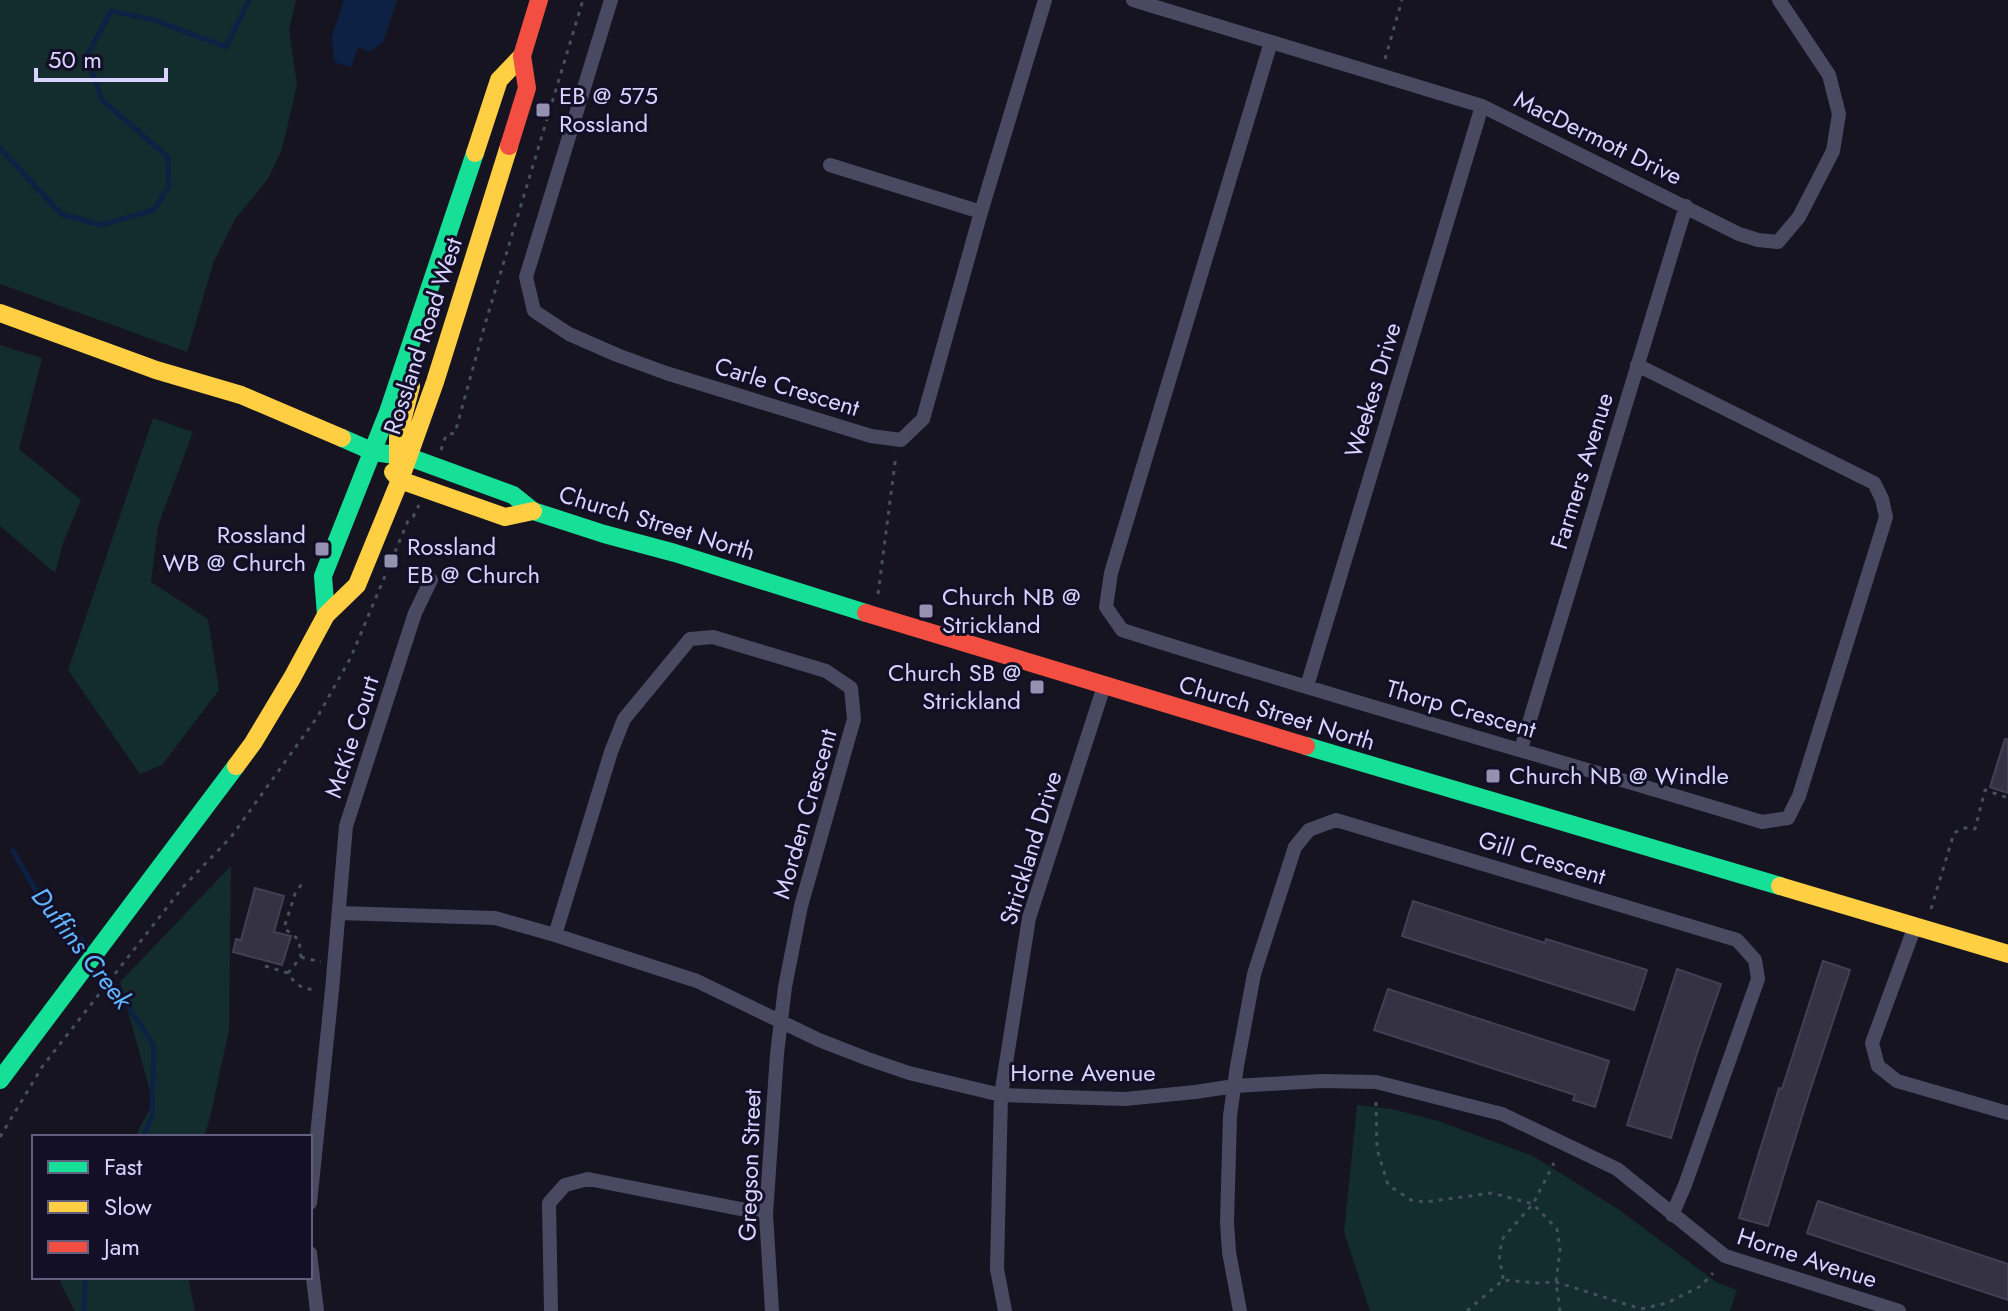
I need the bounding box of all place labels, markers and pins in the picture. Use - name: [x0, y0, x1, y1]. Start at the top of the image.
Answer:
- place label: EB @ 575 Rossland: [559, 78, 658, 141]
- marker: EB @ 575 Rossland: [534, 101, 552, 119]
- place label: Rossland WB @ Church: [162, 517, 306, 580]
- place label: Rossland EB @ Church: [407, 529, 540, 592]
- marker: Rossland WB @ Church: [313, 540, 331, 558]
- marker: Rossland EB @ Church: [382, 552, 400, 570]
- place label: Church NB @ Strickland: [942, 579, 1080, 642]
- marker: Church NB @ Strickland: [917, 602, 935, 620]
- place label: Church SB @ Strickland: [888, 655, 1021, 718]
- marker: Church SB @ Strickland: [1028, 678, 1046, 696]
- place label: Church NB @ Windle: [1509, 758, 1729, 793]
- marker: Church NB @ Windle: [1484, 767, 1502, 785]

